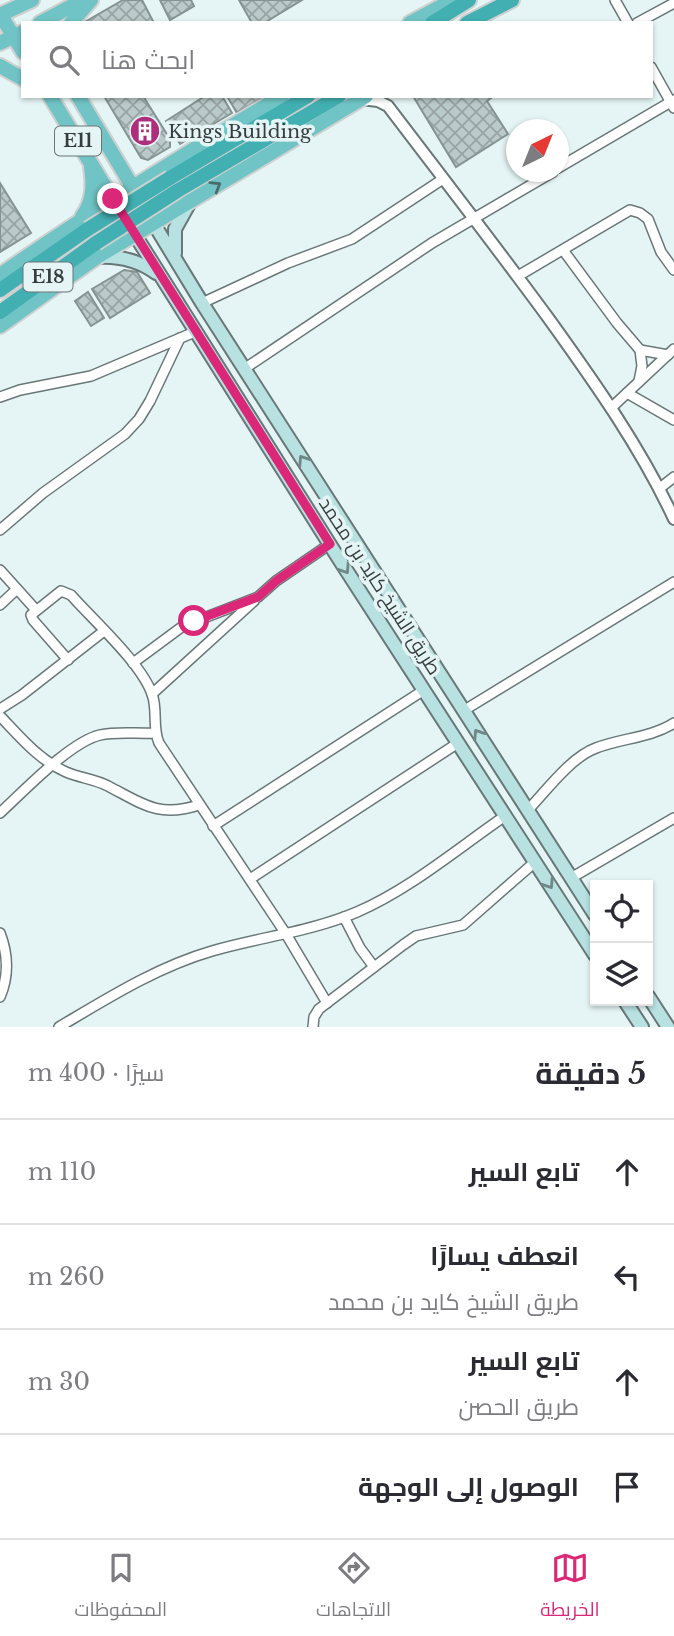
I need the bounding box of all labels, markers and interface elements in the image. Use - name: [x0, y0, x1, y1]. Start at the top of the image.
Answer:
- search box: [21, 21, 653, 98]
- icon: search: [45, 41, 83, 79]
- text: ابحث هنا: [101, 44, 195, 76]
- building icon: Kings Building: [128, 114, 162, 148]
- north arrow: [506, 119, 569, 182]
- place label: Kings Building: [168, 120, 312, 143]
- road number: E11: [55, 126, 101, 156]
- one-way arrow: [208, 181, 221, 194]
- route end: [97, 183, 128, 214]
- road number: E18: [23, 262, 72, 292]
- one-way arrow: [298, 455, 311, 468]
- street label: طريق الشيخ كايد بن محمد: [312, 493, 446, 680]
- one-way arrow: [337, 561, 350, 574]
- route start: [178, 605, 209, 636]
- one-way arrow: [474, 729, 487, 742]
- one-way arrow: [540, 876, 553, 889]
- map controls: [590, 880, 653, 1006]
- button: locate: [590, 880, 653, 943]
- button: layers: [590, 943, 653, 1006]
- text: 5 دقيقة: [535, 1055, 646, 1092]
- text: سيرًا · 400 m: [28, 1059, 164, 1087]
- icon: ahead: [608, 1153, 646, 1191]
- text: تابع السير: [469, 1156, 579, 1188]
- text: 110 m: [28, 1158, 96, 1186]
- text: انعطف يسارًا: [430, 1240, 579, 1272]
- icon: left: [608, 1258, 646, 1296]
- text: 260 m: [28, 1263, 105, 1291]
- text: طريق الشيخ كايد بن محمد: [328, 1288, 579, 1316]
- text: تابع السير: [469, 1345, 579, 1377]
- icon: ahead: [608, 1363, 646, 1401]
- text: 30 m: [28, 1368, 90, 1396]
- text: طريق الحصن: [459, 1393, 579, 1421]
- icon: arrive: [608, 1468, 646, 1506]
- text: الوصول إلى الوجهة: [358, 1471, 579, 1503]
- tab: المحفوظات: [75, 1549, 167, 1627]
- tab: الاتجاهات: [316, 1549, 391, 1627]
- tab: الخريطة: [540, 1549, 600, 1627]

